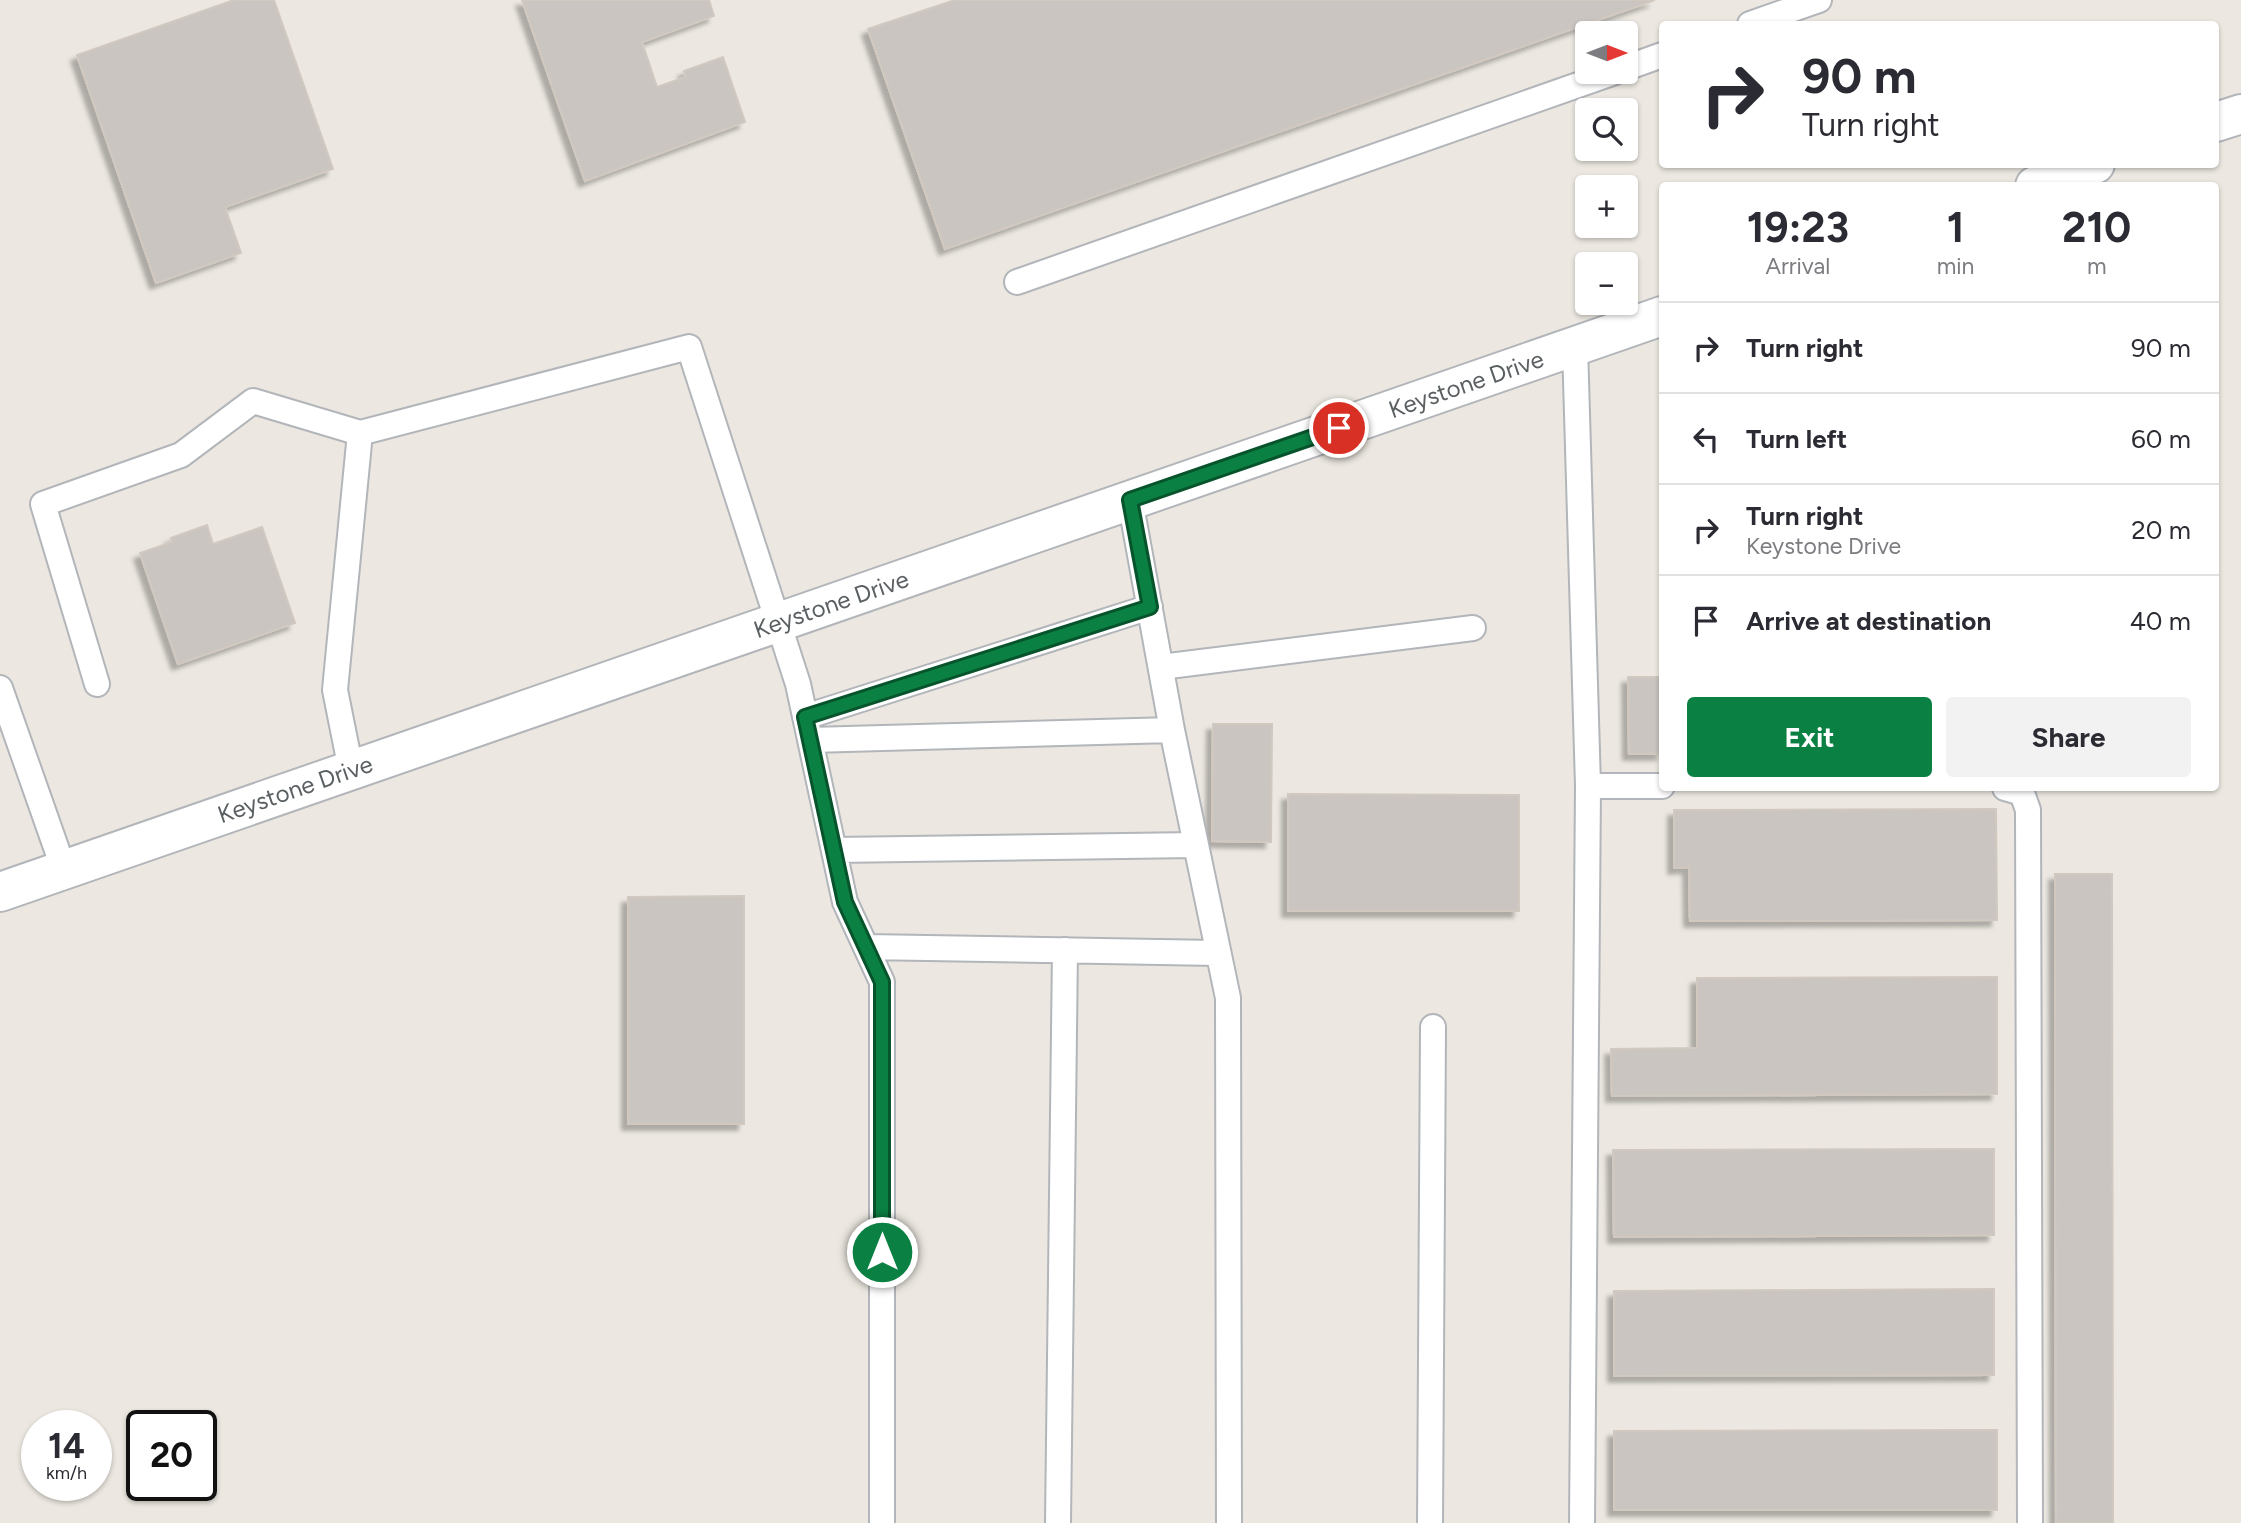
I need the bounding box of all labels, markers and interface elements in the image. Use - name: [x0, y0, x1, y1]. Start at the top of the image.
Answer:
- north arrow: [1575, 21, 1638, 84]
- map controls: [1575, 21, 1638, 315]
- text: 90 m: [1802, 46, 1917, 105]
- icon: right: [1687, 49, 1778, 140]
- button: search: [1575, 98, 1638, 161]
- text: Turn right: [1802, 106, 1940, 144]
- button: +: [1575, 175, 1638, 238]
- text: 19:23: [1747, 202, 1849, 253]
- text: 1: [1947, 202, 1964, 253]
- text: 210: [2062, 202, 2131, 253]
- button: −: [1575, 252, 1638, 315]
- text: Arrival: [1765, 252, 1830, 280]
- text: min: [1937, 252, 1974, 280]
- text: m: [2087, 252, 2107, 280]
- icon: right: [1687, 329, 1725, 367]
- text: Turn right: [1746, 332, 1863, 364]
- text: 90 m: [2131, 332, 2191, 364]
- street label: Keystone Drive: [1385, 344, 1547, 424]
- pin: [1309, 398, 1369, 458]
- icon: arrive: [1320, 409, 1358, 447]
- icon: left: [1687, 420, 1725, 458]
- text: Turn left: [1746, 423, 1847, 455]
- text: 60 m: [2131, 423, 2191, 455]
- text: Turn right: [1746, 500, 1863, 532]
- icon: right: [1687, 511, 1725, 549]
- text: 20 m: [2131, 514, 2191, 546]
- text: Keystone Drive: [1746, 532, 1901, 560]
- street label: Keystone Drive: [750, 564, 912, 644]
- icon: arrive: [1687, 602, 1725, 640]
- text: Arrive at destination: [1746, 605, 1991, 637]
- text: 40 m: [2130, 605, 2191, 637]
- button: Exit: [1687, 697, 1932, 777]
- button: Share: [1946, 697, 2191, 777]
- street label: Keystone Drive: [214, 749, 376, 829]
- position arrow: [845, 1215, 919, 1289]
- speed limit sign: 20: [126, 1410, 217, 1501]
- text: 14: [48, 1425, 85, 1467]
- text: km/h: [46, 1462, 87, 1484]

